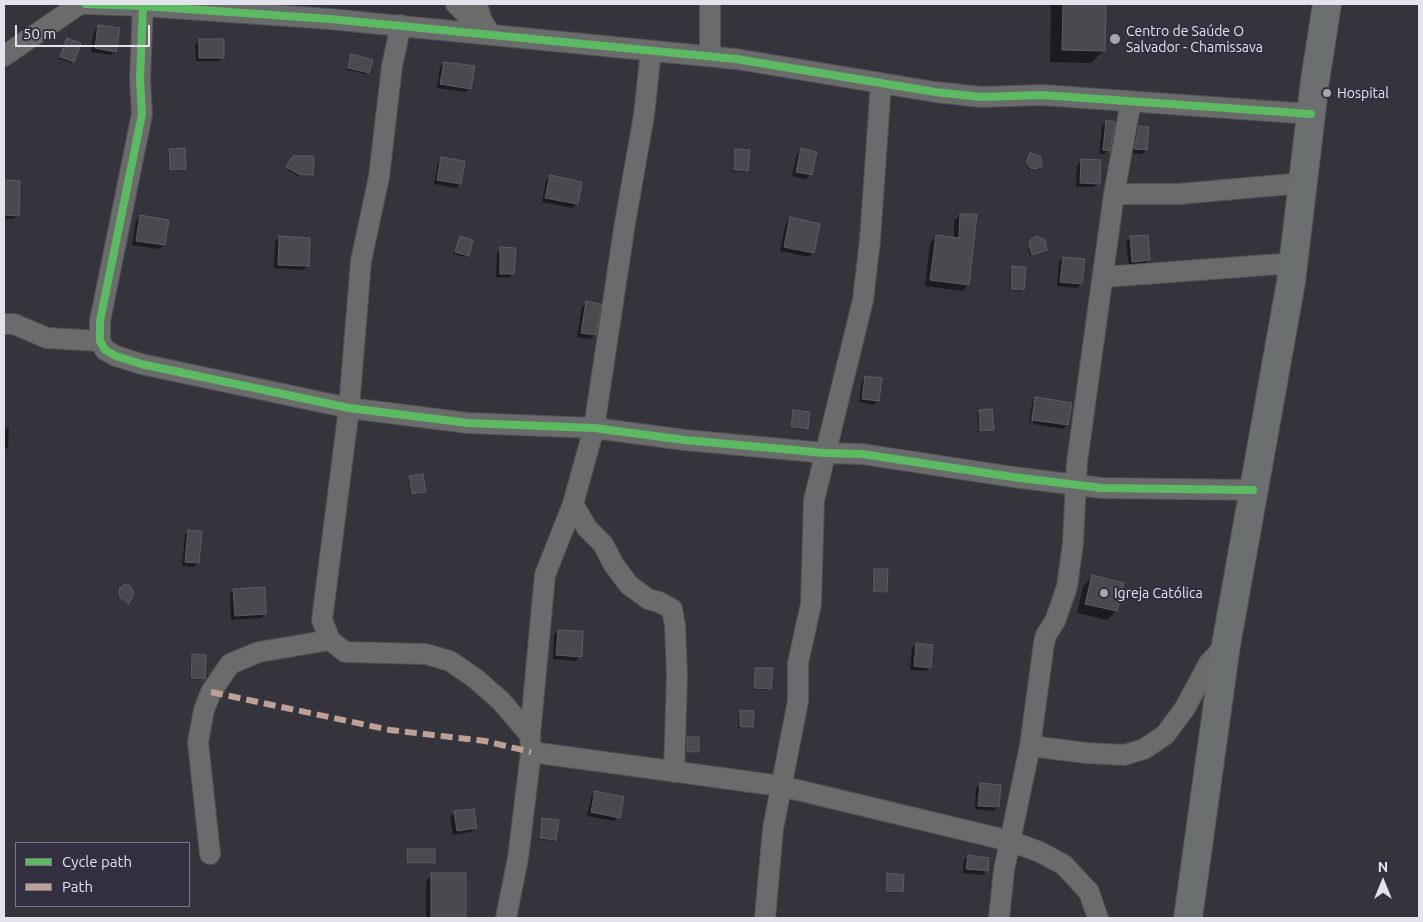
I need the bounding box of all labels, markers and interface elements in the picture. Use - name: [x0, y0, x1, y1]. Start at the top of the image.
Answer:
- scale bar: [18, 15, 152, 47]
- place label: Centro de Saúde O Salvador - Chamissava: [1126, 23, 1263, 56]
- text: 50 m: [23, 25, 56, 42]
- marker: Centro de Saúde O Salvador - Chamissava: [1108, 32, 1122, 46]
- place label: Hospital: [1337, 85, 1389, 101]
- marker: Hospital: [1321, 87, 1333, 99]
- place label: Igreja Católica: [1114, 585, 1203, 601]
- marker: Igreja Católica: [1098, 587, 1110, 599]
- legend: [15, 842, 190, 907]
- text: Cycle path: [62, 853, 132, 870]
- north arrow: [1358, 857, 1408, 907]
- text: N: [1378, 859, 1388, 875]
- text: Path: [62, 878, 93, 895]

